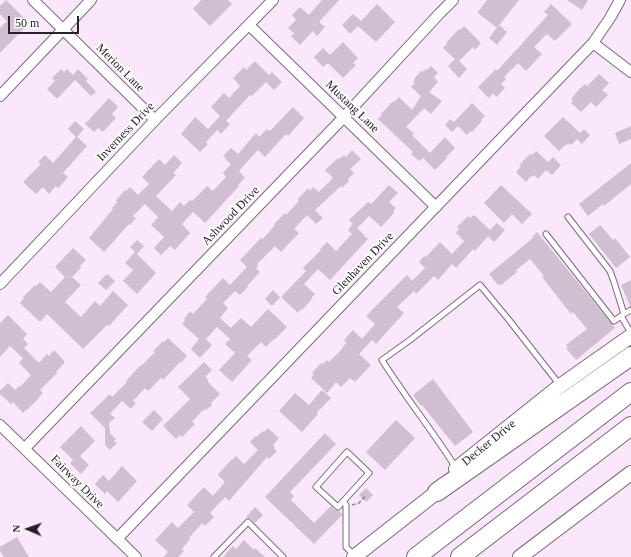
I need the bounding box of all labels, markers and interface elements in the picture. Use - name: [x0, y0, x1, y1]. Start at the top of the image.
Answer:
- scale bar: [10, 8, 81, 34]
- text: 50 m: [15, 16, 39, 30]
- street label: Merion Lane: [93, 41, 147, 95]
- street label: Mustang Lane: [322, 78, 382, 136]
- street label: Inverness Drive: [94, 100, 158, 164]
- street label: Ashwood Drive: [199, 184, 263, 248]
- street label: Glenhaven Drive: [329, 229, 397, 299]
- street label: Decker Drive: [459, 417, 519, 469]
- street label: Fairway Drive: [47, 452, 107, 512]
- north arrow: [8, 509, 48, 549]
- text: N: [10, 524, 22, 533]

